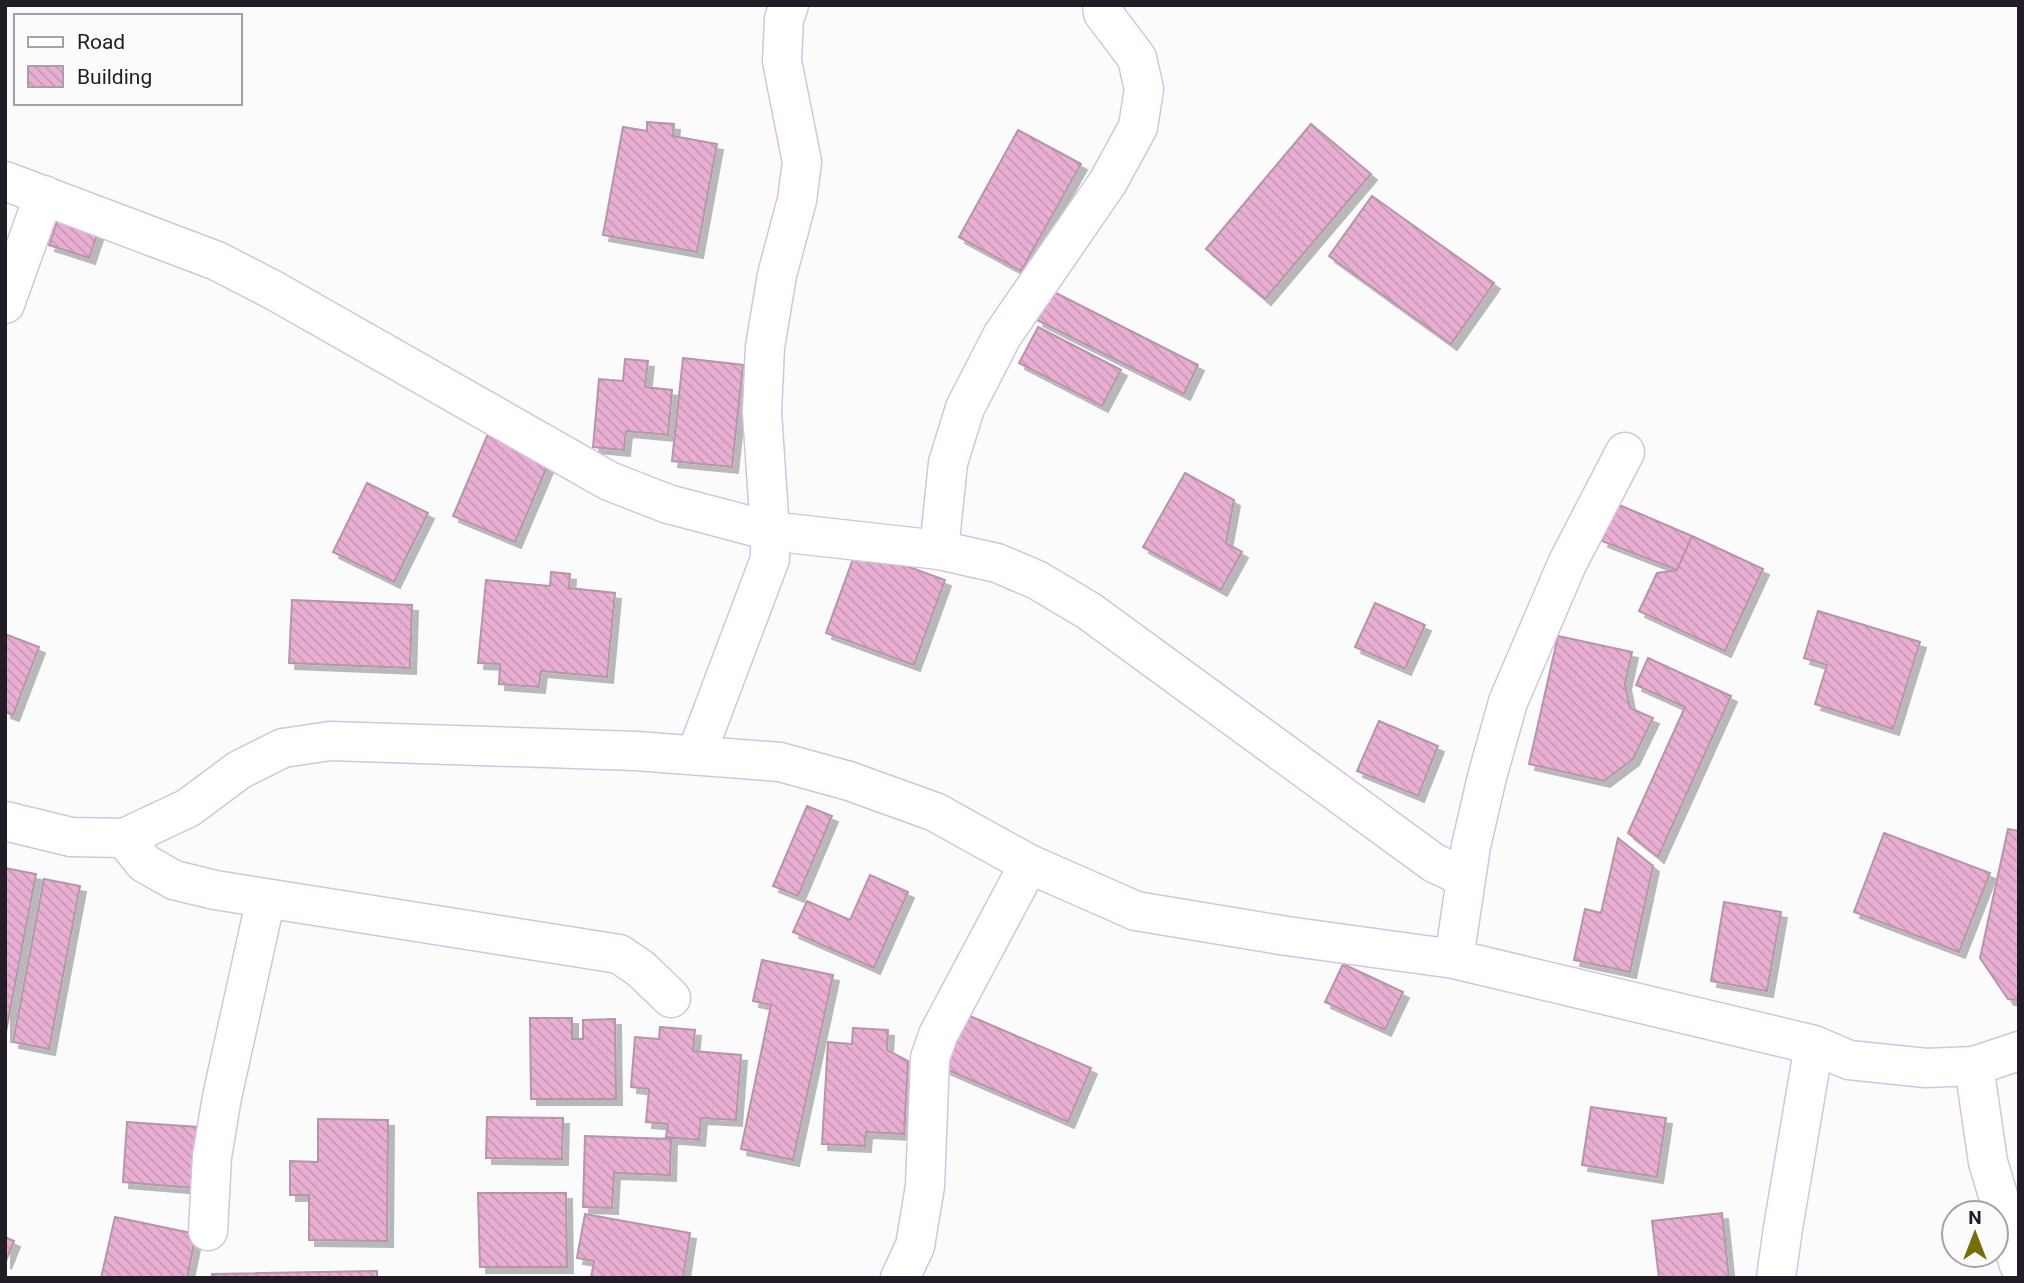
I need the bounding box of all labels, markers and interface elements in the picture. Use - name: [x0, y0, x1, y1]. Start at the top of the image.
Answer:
- legend: [14, 14, 242, 105]
- text: Road: [77, 30, 125, 54]
- text: Building: [77, 65, 152, 89]
- north arrow: [1940, 1199, 2010, 1269]
- text: N: [1968, 1206, 1982, 1229]

